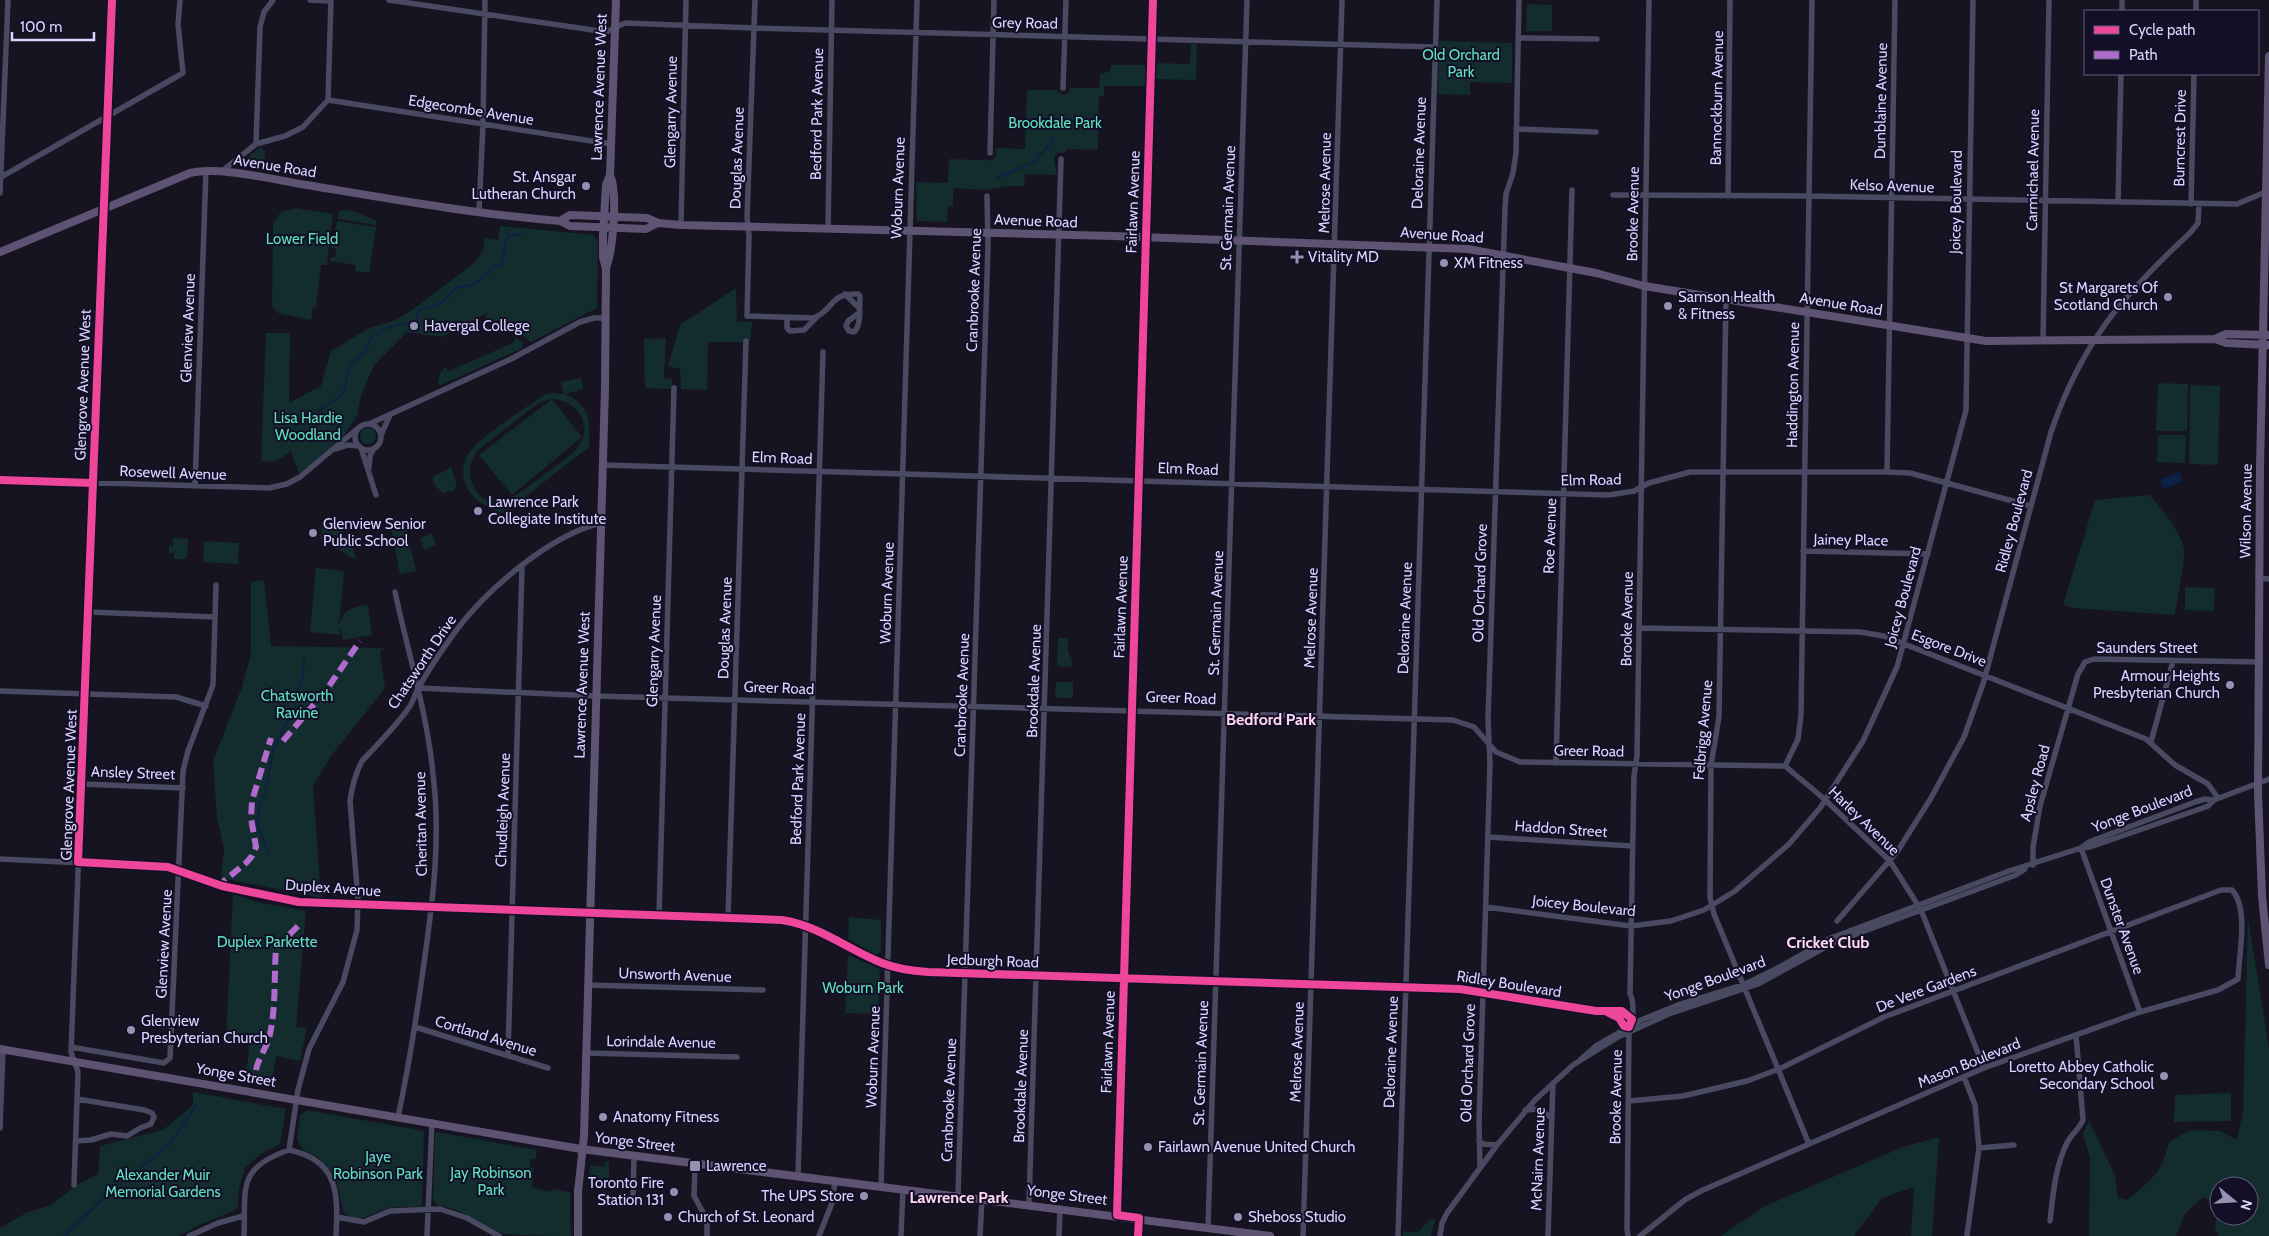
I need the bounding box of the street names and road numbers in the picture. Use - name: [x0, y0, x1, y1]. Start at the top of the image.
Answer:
- street label: Lawrence Avenue West: [587, 13, 611, 161]
- street label: Grey Road: [992, 13, 1058, 33]
- street label: Bannockburn Avenue: [1707, 30, 1727, 166]
- street label: Dunblaine Avenue: [1871, 42, 1891, 159]
- street label: Bedford Park Avenue: [807, 47, 827, 180]
- street label: Glengarry Avenue: [661, 55, 681, 168]
- street label: Burncrest Drive: [2170, 89, 2190, 187]
- street label: Edgecombe Avenue: [407, 91, 535, 129]
- street label: Deloraine Avenue: [1408, 96, 1430, 209]
- street label: Douglas Avenue: [726, 106, 748, 209]
- street label: Carmichael Avenue: [2023, 109, 2043, 231]
- street label: Melrose Avenue: [1315, 132, 1335, 234]
- street label: Woburn Avenue: [887, 136, 909, 239]
- street label: St. Germain Avenue: [1217, 145, 1239, 271]
- street label: Fairlawn Avenue: [1122, 150, 1144, 254]
- street label: Joicey Boulevard: [1946, 150, 1966, 255]
- street label: Avenue Road: [232, 151, 318, 181]
- street label: Brooke Avenue: [1623, 166, 1643, 262]
- street label: Kelso Avenue: [1849, 176, 1935, 196]
- street label: Avenue Road: [994, 211, 1078, 231]
- street label: Avenue Road: [1400, 223, 1484, 247]
- street label: Cranbrooke Avenue: [963, 228, 985, 352]
- street label: Glenview Avenue: [177, 273, 199, 383]
- street label: Avenue Road: [1798, 289, 1884, 319]
- street label: Glengrove Avenue West: [71, 309, 95, 461]
- street label: Haddington Avenue: [1783, 322, 1803, 448]
- street label: Elm Road: [751, 448, 813, 468]
- street label: Elm Road: [1157, 459, 1219, 479]
- street label: Rosewell Avenue: [119, 462, 227, 484]
- street label: Wilson Avenue: [2236, 463, 2256, 558]
- street label: Ridley Boulevard: [1992, 467, 2036, 575]
- street label: Elm Road: [1560, 470, 1622, 490]
- street label: Roe Avenue: [1540, 498, 1560, 574]
- street label: Old Orchard Grove: [1469, 523, 1491, 643]
- street label: Jainey Place: [1813, 530, 1889, 550]
- street label: Woburn Avenue: [876, 541, 898, 644]
- street label: Joicey Boulevard: [1881, 545, 1925, 650]
- street label: St. Germain Avenue: [1205, 550, 1227, 676]
- street label: Fairlawn Avenue: [1110, 555, 1132, 659]
- street label: Deloraine Avenue: [1394, 561, 1416, 674]
- street label: Melrose Avenue: [1300, 567, 1322, 669]
- street label: Brooke Avenue: [1617, 571, 1637, 667]
- street label: Douglas Avenue: [714, 576, 736, 679]
- street label: Glengarry Avenue: [643, 594, 665, 707]
- street label: Chatsworth Drive: [384, 611, 460, 713]
- street label: Lawrence Avenue West: [570, 611, 594, 759]
- street label: Brookdale Avenue: [1023, 623, 1045, 738]
- street label: Esgore Drive: [1909, 625, 1990, 671]
- street label: Cranbrooke Avenue: [951, 633, 973, 757]
- street label: Saunders Street: [2096, 639, 2198, 657]
- street label: Greer Road: [743, 678, 815, 698]
- street label: Felbrigg Avenue: [1690, 679, 1716, 781]
- street label: Greer Road: [1145, 688, 1217, 708]
- street label: Glengrove Avenue West: [57, 709, 81, 861]
- street label: Bedford Park Avenue: [787, 712, 809, 845]
- street label: Greer Road: [1554, 741, 1624, 761]
- street label: Apsley Road: [2016, 743, 2054, 823]
- street label: Chudleigh Avenue: [492, 752, 514, 867]
- street label: Ansley Street: [91, 763, 175, 783]
- street label: Cheritan Avenue: [411, 771, 431, 876]
- street label: Yonge Boulevard: [2088, 782, 2195, 837]
- street label: Harley Avenue: [1825, 783, 1904, 860]
- street label: Haddon Street: [1514, 817, 1608, 841]
- street label: Dunster Avenue: [2096, 875, 2148, 977]
- street label: Duplex Avenue: [284, 876, 382, 900]
- street label: Glenview Avenue: [152, 889, 176, 999]
- street label: Joicey Boulevard: [1530, 892, 1637, 920]
- street label: Jedburgh Road: [946, 950, 1039, 972]
- street label: Yonge Boulevard: [1661, 952, 1768, 1006]
- street label: De Vere Gardens: [1873, 962, 1979, 1016]
- street label: Unsworth Avenue: [618, 964, 732, 986]
- street label: Ridley Boulevard: [1455, 967, 1563, 1001]
- street label: Fairlawn Avenue: [1097, 990, 1119, 1094]
- street label: Deloraine Avenue: [1380, 995, 1402, 1108]
- street label: St. Germain Avenue: [1190, 1000, 1212, 1126]
- street label: Melrose Avenue: [1286, 1001, 1308, 1103]
- street label: Old Orchard Grove: [1457, 1003, 1479, 1123]
- street label: Woburn Avenue: [862, 1005, 884, 1108]
- street label: Cortland Avenue: [433, 1012, 539, 1060]
- street label: Brookdale Avenue: [1010, 1028, 1032, 1143]
- street label: Lorindale Avenue: [606, 1032, 716, 1052]
- street label: Mason Boulevard: [1915, 1034, 2023, 1092]
- street label: Cranbrooke Avenue: [938, 1038, 960, 1162]
- street label: Brooke Avenue: [1606, 1049, 1626, 1145]
- street label: Yonge Street: [194, 1059, 277, 1091]
- street label: McNairn Avenue: [1527, 1107, 1549, 1211]
- street label: Yonge Street: [593, 1128, 676, 1156]
- street label: Yonge Street: [1025, 1181, 1108, 1209]

